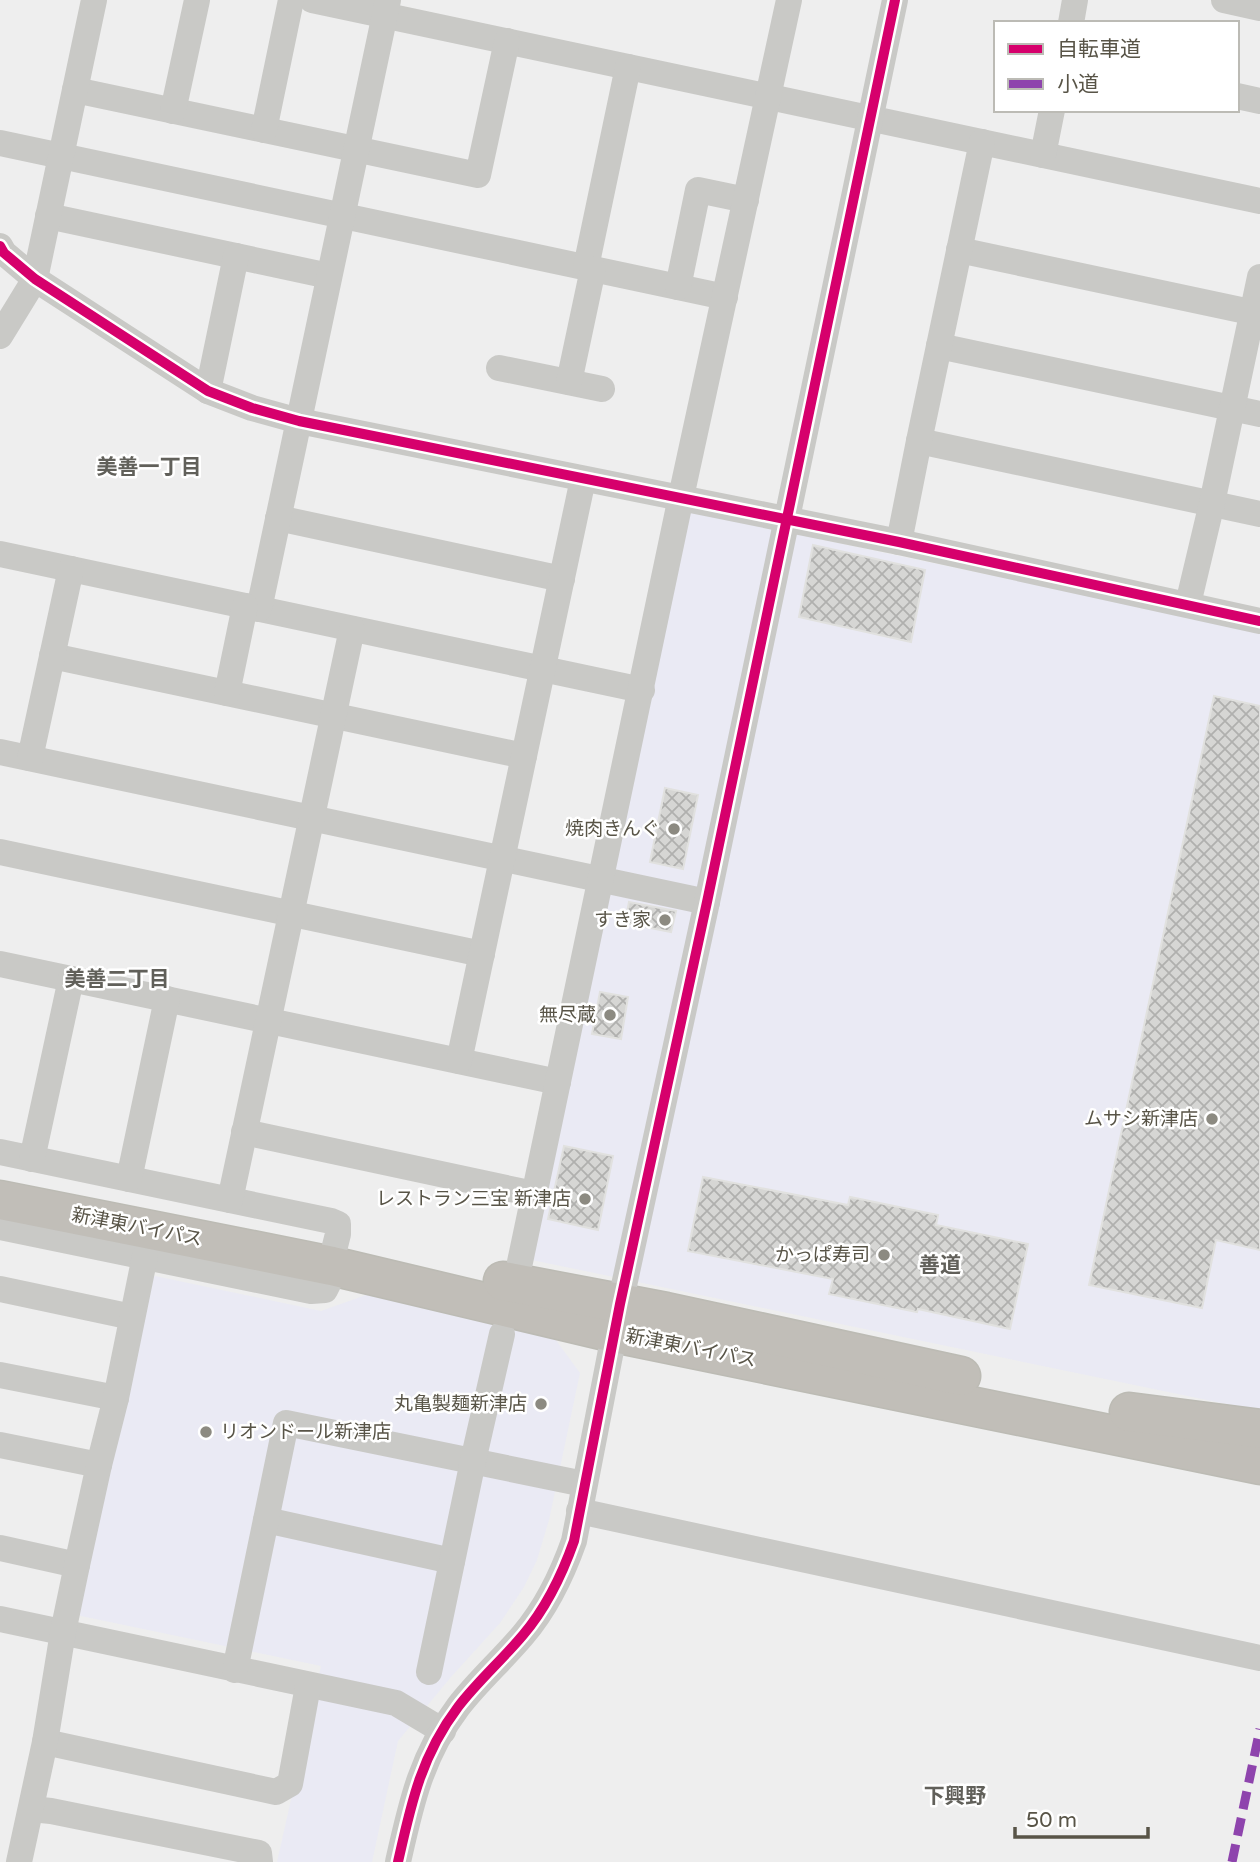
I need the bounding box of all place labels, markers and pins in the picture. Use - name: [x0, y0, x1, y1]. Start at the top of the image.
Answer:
- place label: 焼肉きんぐ: [565, 818, 660, 840]
- marker: 焼肉きんぐ: [666, 821, 682, 837]
- place label: すき家: [594, 909, 651, 931]
- marker: すき家: [657, 912, 673, 928]
- place label: 無尽蔵: [539, 1004, 596, 1026]
- marker: 無尽蔵: [602, 1007, 618, 1023]
- place label: ムサシ新津店: [1084, 1108, 1198, 1130]
- marker: ムサシ新津店: [1204, 1111, 1220, 1127]
- place label: レストラン三宝 新津店: [376, 1188, 571, 1210]
- marker: レストラン三宝 新津店: [577, 1191, 593, 1207]
- place label: かっぱ寿司: [775, 1244, 870, 1266]
- marker: かっぱ寿司: [876, 1247, 892, 1263]
- place label: 丸亀製麺新津店: [394, 1393, 527, 1415]
- marker: 丸亀製麺新津店: [533, 1396, 549, 1412]
- place label: リオンドール新津店: [220, 1421, 391, 1443]
- marker: リオンドール新津店: [198, 1424, 214, 1440]

